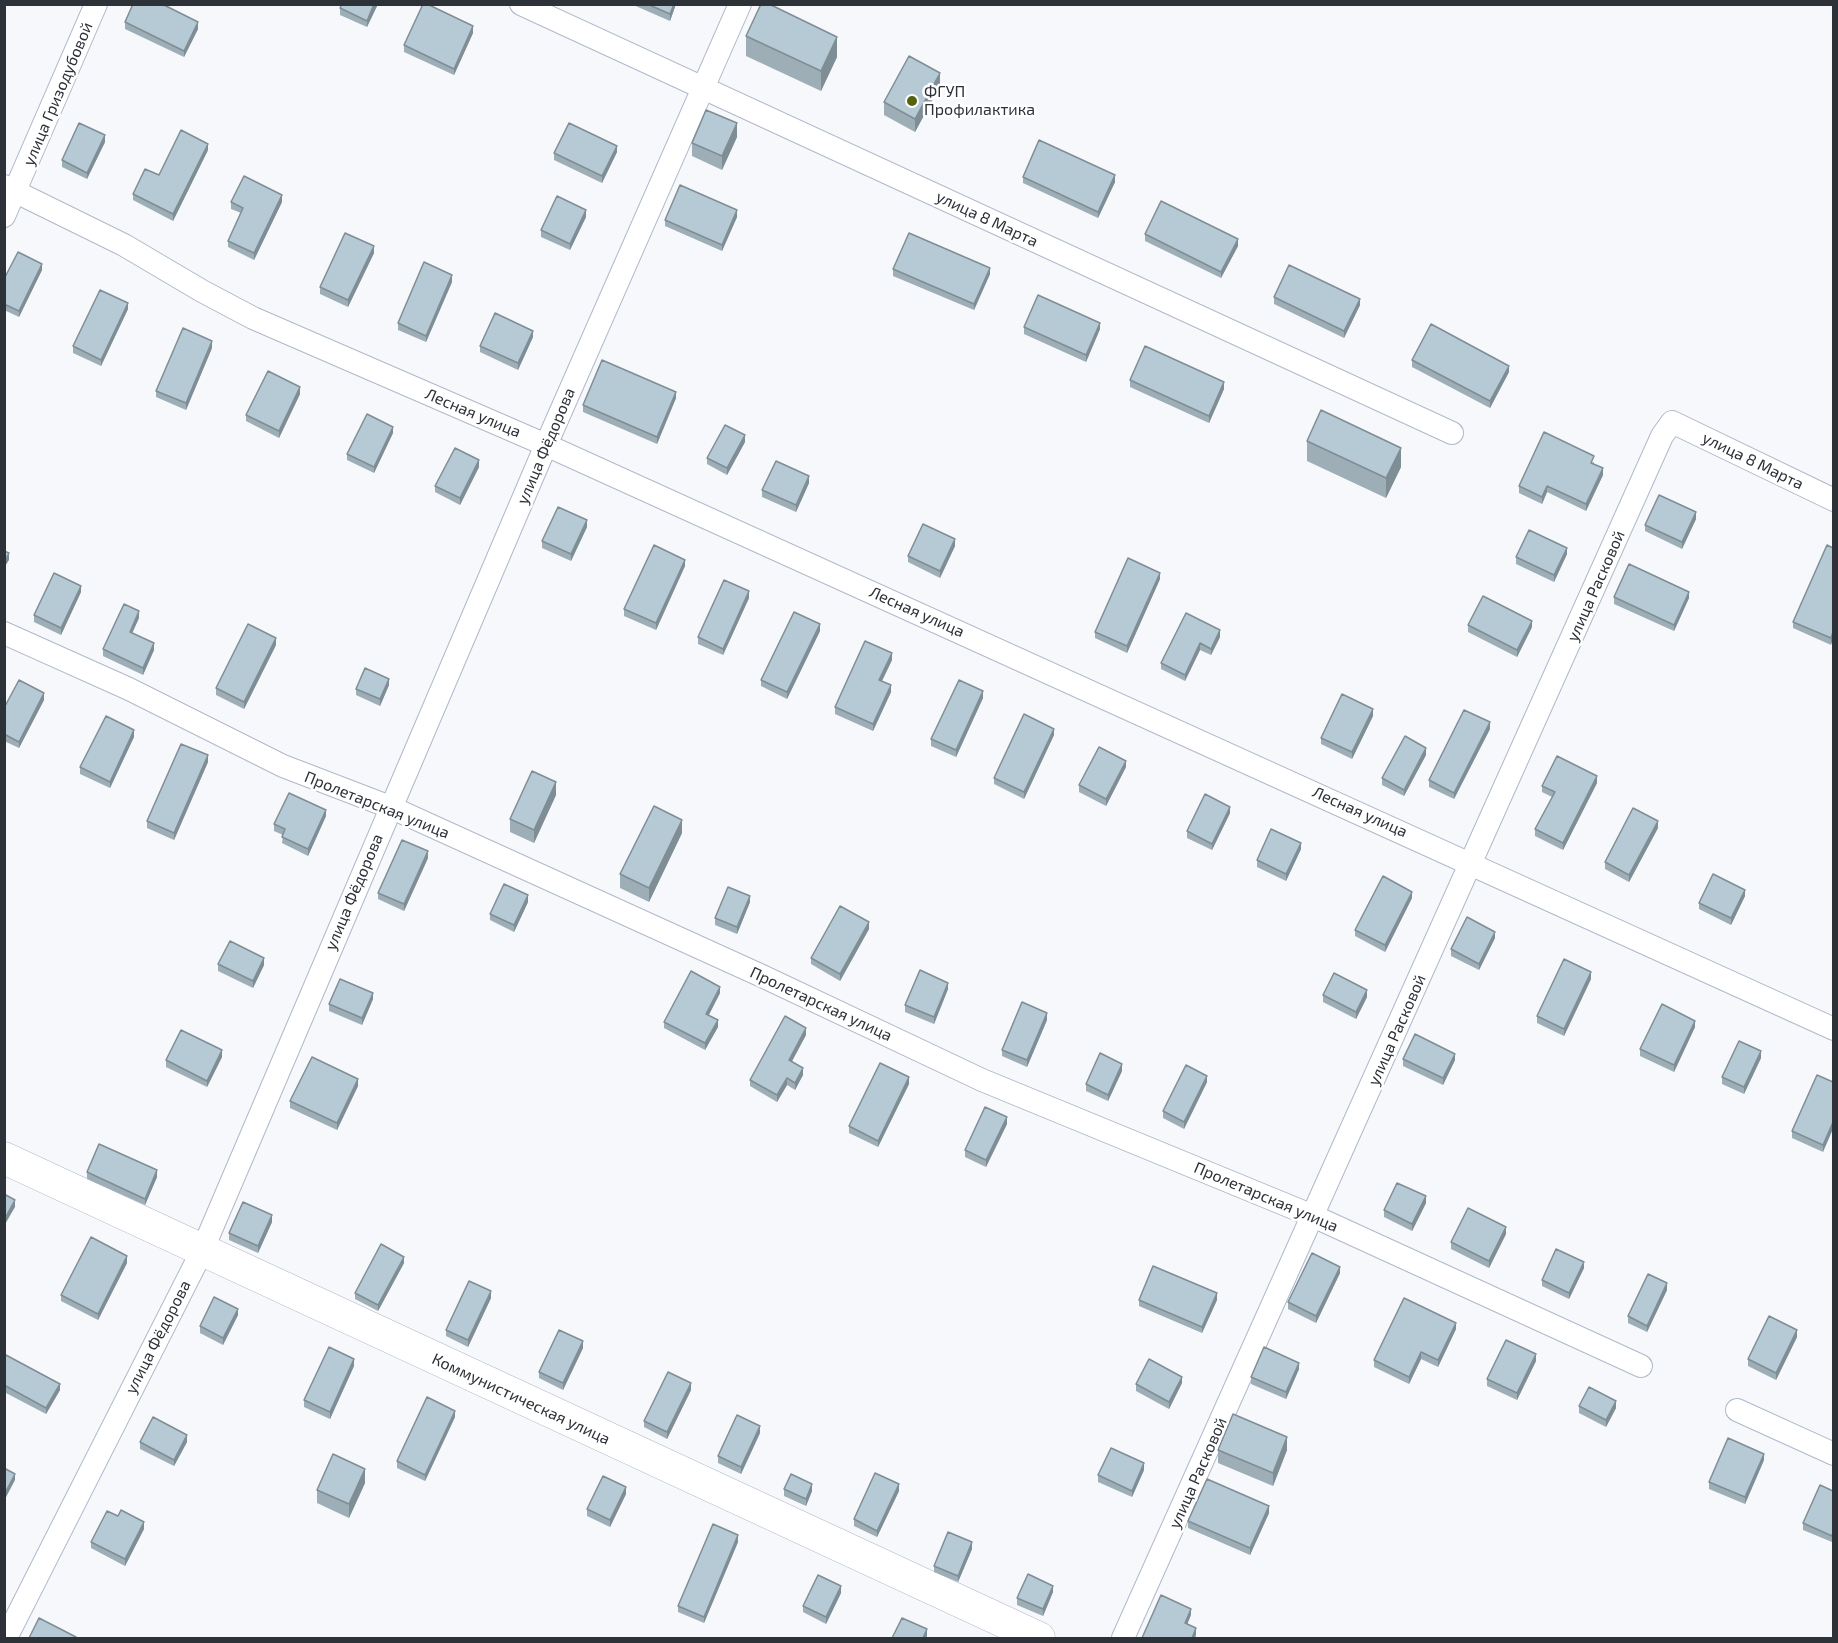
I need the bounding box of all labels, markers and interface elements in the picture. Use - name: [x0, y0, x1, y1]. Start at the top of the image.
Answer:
- street label: улица Гризодубовой: [19, 19, 97, 169]
- place label: ФГУП Профилактика: [924, 82, 1035, 120]
- marker: ФГУП Профилактика: [905, 94, 919, 108]
- street label: улица 8 Марта: [933, 187, 1041, 251]
- street label: Лесная улица: [422, 384, 524, 442]
- street label: улица Фёдорова: [513, 385, 579, 507]
- street label: улица 8 Марта: [1699, 428, 1807, 494]
- street label: улица Расковой: [1563, 528, 1629, 644]
- street label: Лесная улица: [866, 582, 968, 642]
- street label: Пролетарская улица: [302, 767, 452, 843]
- street label: Лесная улица: [1309, 782, 1411, 842]
- street label: улица Фёдорова: [321, 831, 387, 953]
- street label: Пролетарская улица: [747, 963, 895, 1045]
- street label: улица Расковой: [1364, 972, 1430, 1088]
- street label: Пролетарская улица: [1191, 1158, 1341, 1236]
- street label: улица Фёдорова: [121, 1277, 195, 1397]
- street label: Коммунистическая улица: [429, 1349, 613, 1449]
- street label: улица Расковой: [1165, 1415, 1231, 1531]

